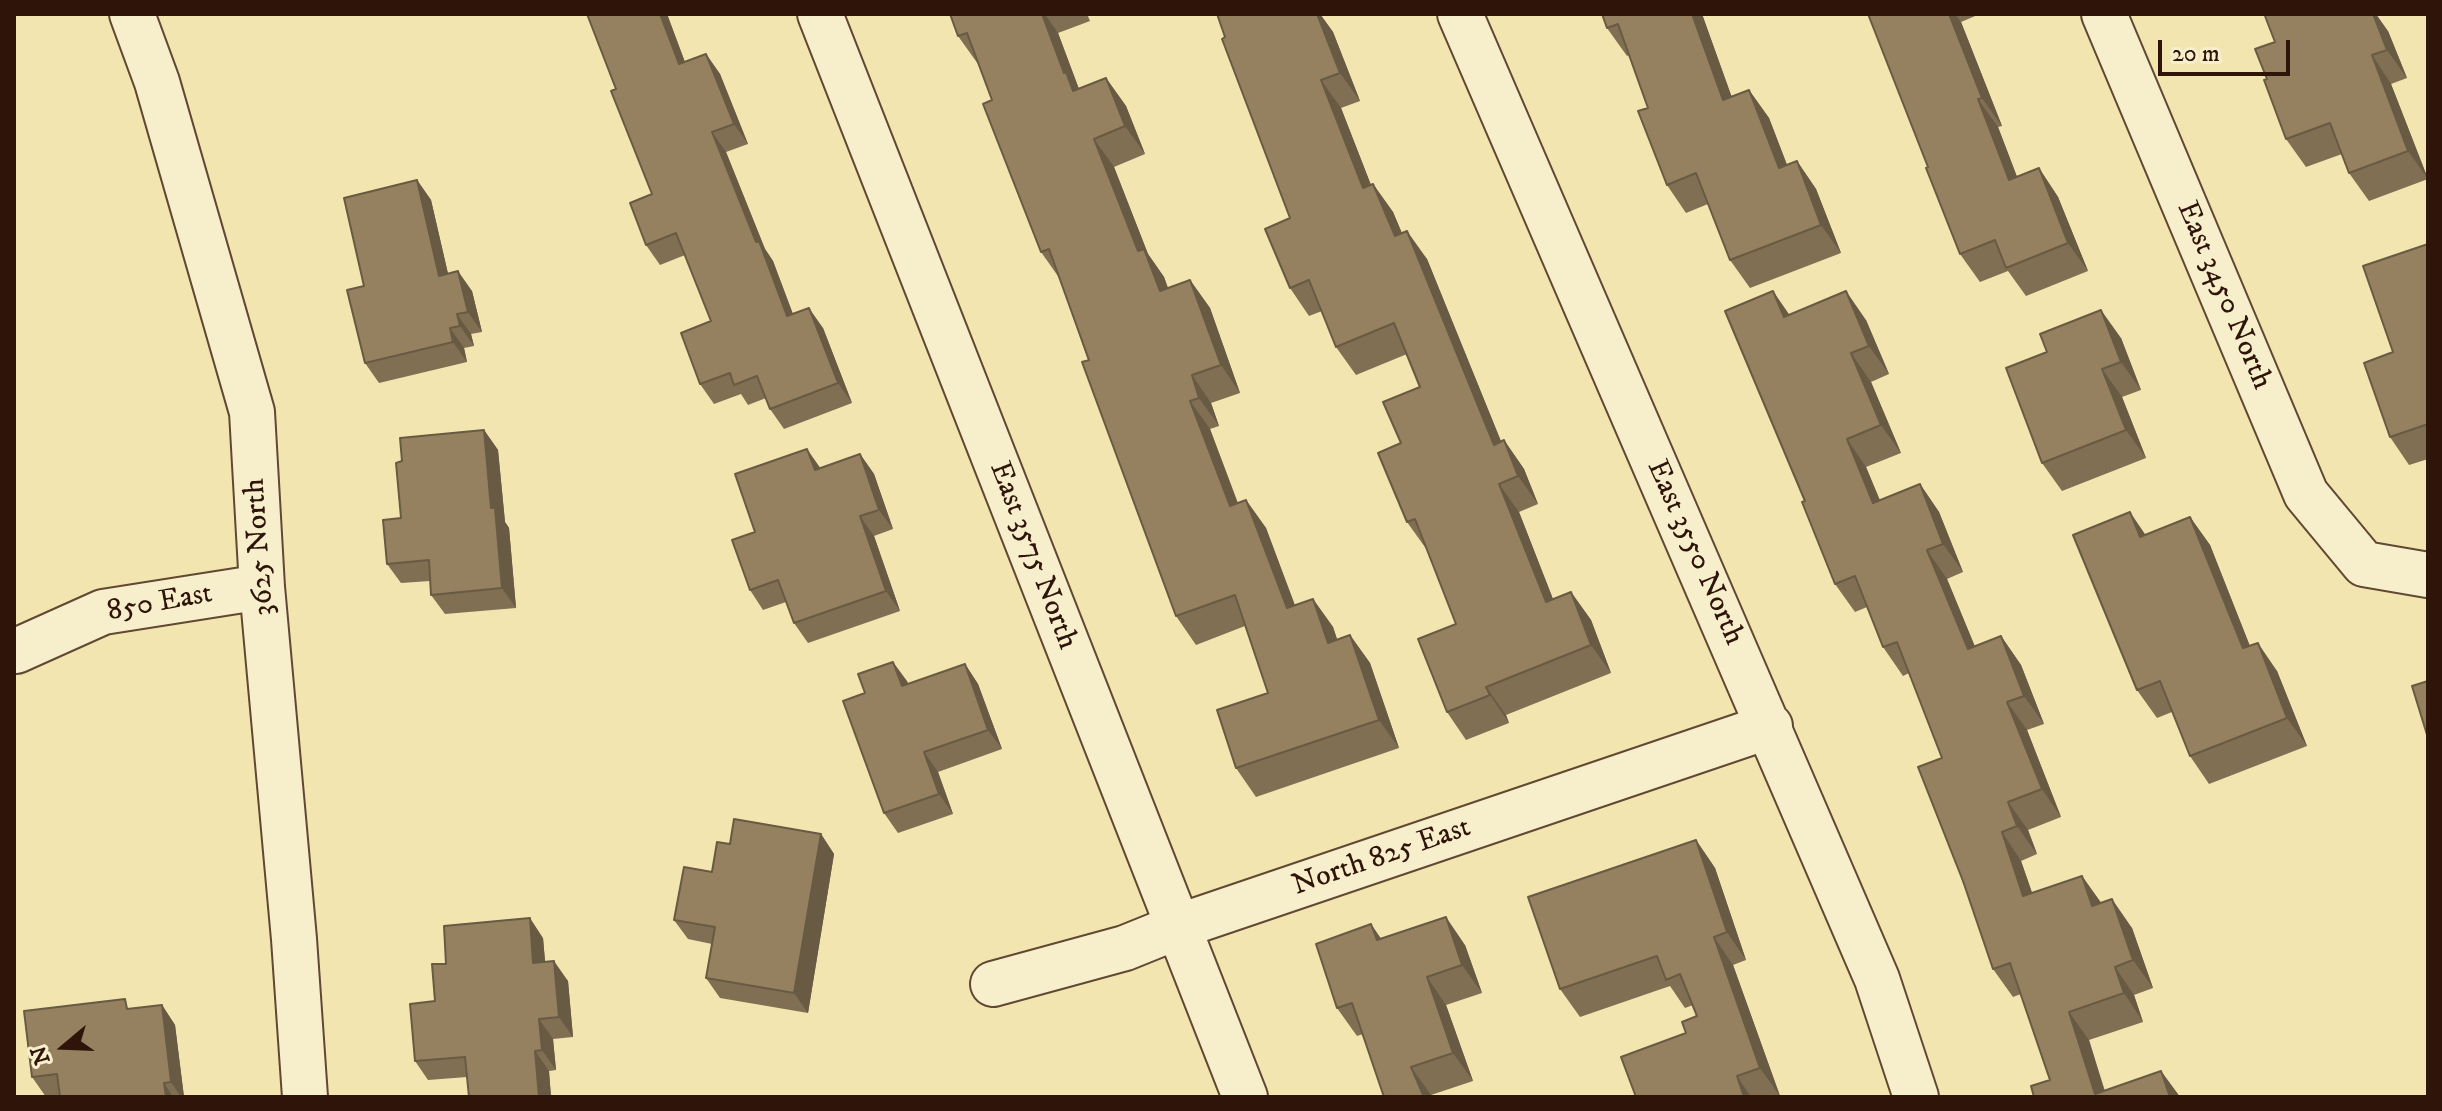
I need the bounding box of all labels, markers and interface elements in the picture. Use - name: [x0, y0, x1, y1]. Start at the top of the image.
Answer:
- scale bar: [2162, 24, 2294, 74]
- text: 20 m: [2172, 39, 2220, 69]
- street label: East 3450 North: [2167, 197, 2279, 395]
- street label: East 3550 North: [1637, 455, 1751, 651]
- street label: East 3575 North: [980, 457, 1084, 655]
- street label: 3625 North: [238, 477, 284, 617]
- street label: 850 East: [105, 577, 215, 631]
- street label: North 825 East: [1288, 811, 1476, 905]
- north arrow: [24, 1007, 104, 1087]
- text: N: [25, 1042, 57, 1068]

